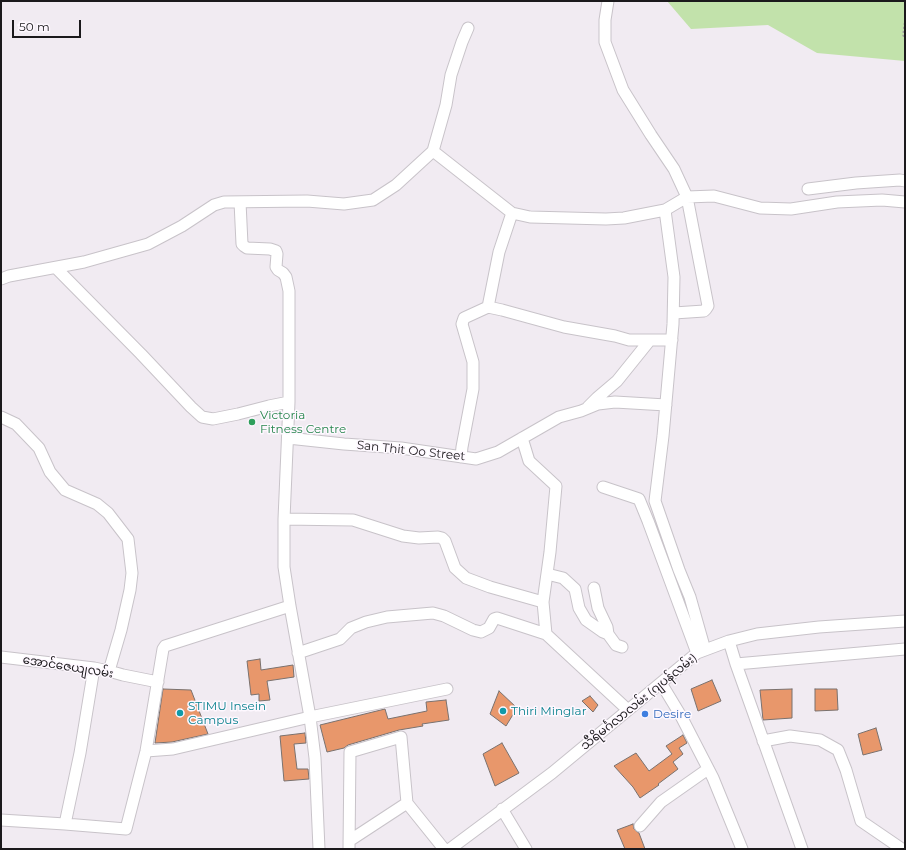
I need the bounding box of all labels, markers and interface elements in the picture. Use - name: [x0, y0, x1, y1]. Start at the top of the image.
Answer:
- scale bar: [14, 12, 83, 38]
- text: 50 m: [19, 19, 50, 34]
- place label: Victoria Fitness Centre: [260, 408, 346, 436]
- marker: Victoria Fitness Centre: [247, 417, 257, 427]
- street label: San Thit Oo Street: [356, 438, 466, 464]
- street label: သီရိမင်္ဂလာလမ်း (ဂျပန်လမ်း): [578, 651, 700, 753]
- street label: အောင်ဇေယျလမ်း: [22, 653, 114, 681]
- place label: STIMU Insein Campus: [188, 699, 266, 727]
- place label: Thiri Minglar: [511, 704, 586, 718]
- marker: Thiri Minglar: [498, 706, 508, 716]
- place label: Desire: [653, 707, 691, 721]
- marker: STIMU Insein Campus: [175, 708, 185, 718]
- marker: Desire: [640, 709, 650, 719]

